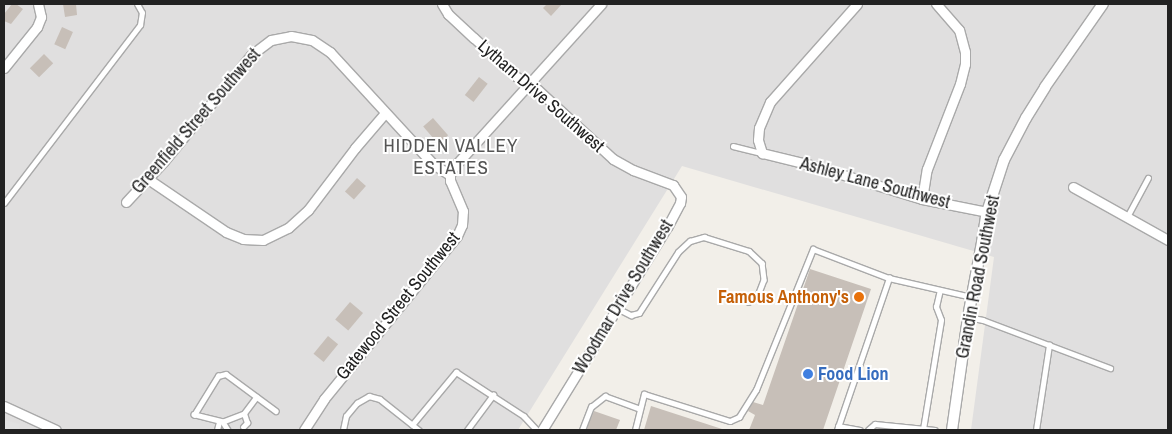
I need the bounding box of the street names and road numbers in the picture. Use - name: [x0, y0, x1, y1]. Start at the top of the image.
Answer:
- street label: Lytham Drive Southwest: [473, 35, 609, 157]
- street label: Greenfield Street Southwest: [127, 44, 265, 198]
- street label: Ashley Lane Southwest: [798, 153, 952, 213]
- street label: Grandin Road Southwest: [952, 194, 1004, 360]
- street label: Woodmar Drive Southwest: [568, 216, 678, 378]
- street label: Gatewood Street Southwest: [332, 228, 464, 384]

